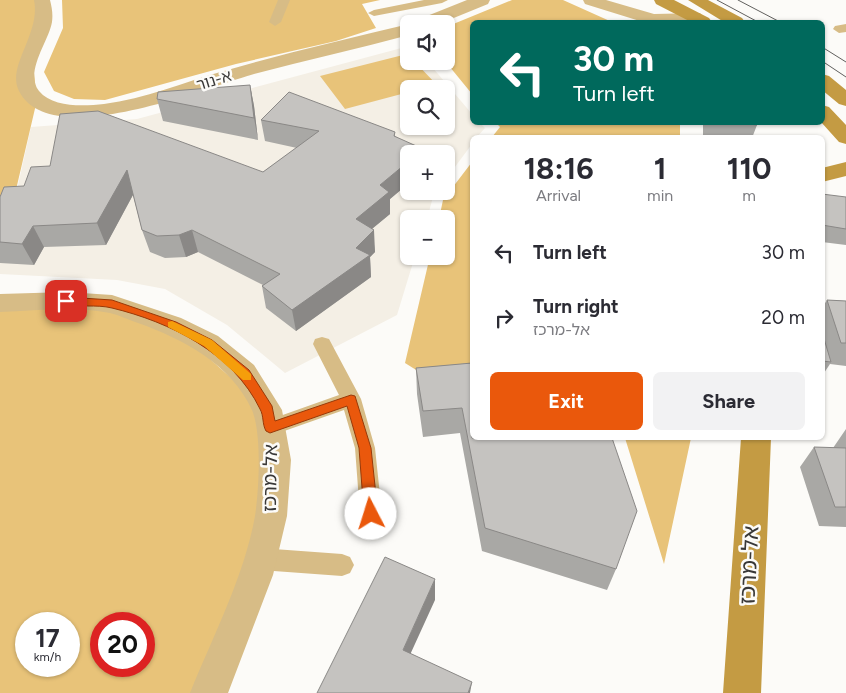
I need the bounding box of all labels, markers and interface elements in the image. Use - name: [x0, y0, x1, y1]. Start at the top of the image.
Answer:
- map controls: [400, 15, 455, 265]
- button: sound: [400, 15, 455, 70]
- text: 30 m: [573, 38, 654, 80]
- icon: left: [490, 40, 555, 105]
- street label: א-נור: [194, 66, 234, 94]
- button: search: [400, 80, 455, 135]
- text: Turn left: [573, 80, 655, 107]
- button: +: [400, 145, 455, 200]
- text: 18:16: [523, 150, 594, 187]
- text: 1: [654, 150, 667, 187]
- text: 110: [727, 150, 772, 187]
- text: Arrival: [536, 186, 581, 205]
- text: min: [647, 186, 673, 205]
- text: m: [742, 186, 756, 205]
- button: −: [400, 210, 455, 265]
- icon: left: [490, 239, 518, 267]
- text: Turn left: [533, 241, 607, 264]
- text: 30 m: [762, 241, 805, 264]
- pin: [45, 280, 87, 322]
- icon: arrive: [52, 287, 80, 315]
- text: Turn right: [533, 295, 619, 318]
- icon: right: [490, 304, 518, 332]
- text: 20 m: [761, 306, 805, 329]
- text: אל-מרכז: [533, 320, 590, 339]
- button: Exit: [490, 372, 643, 430]
- button: Share: [653, 372, 805, 430]
- street label: אל-מרכז: [258, 444, 282, 512]
- position arrow: [344, 487, 396, 539]
- street label: אל-מרכז: [733, 525, 765, 605]
- speed limit sign: 20: [90, 612, 155, 677]
- text: 17: [35, 623, 60, 653]
- text: km/h: [34, 650, 61, 664]

